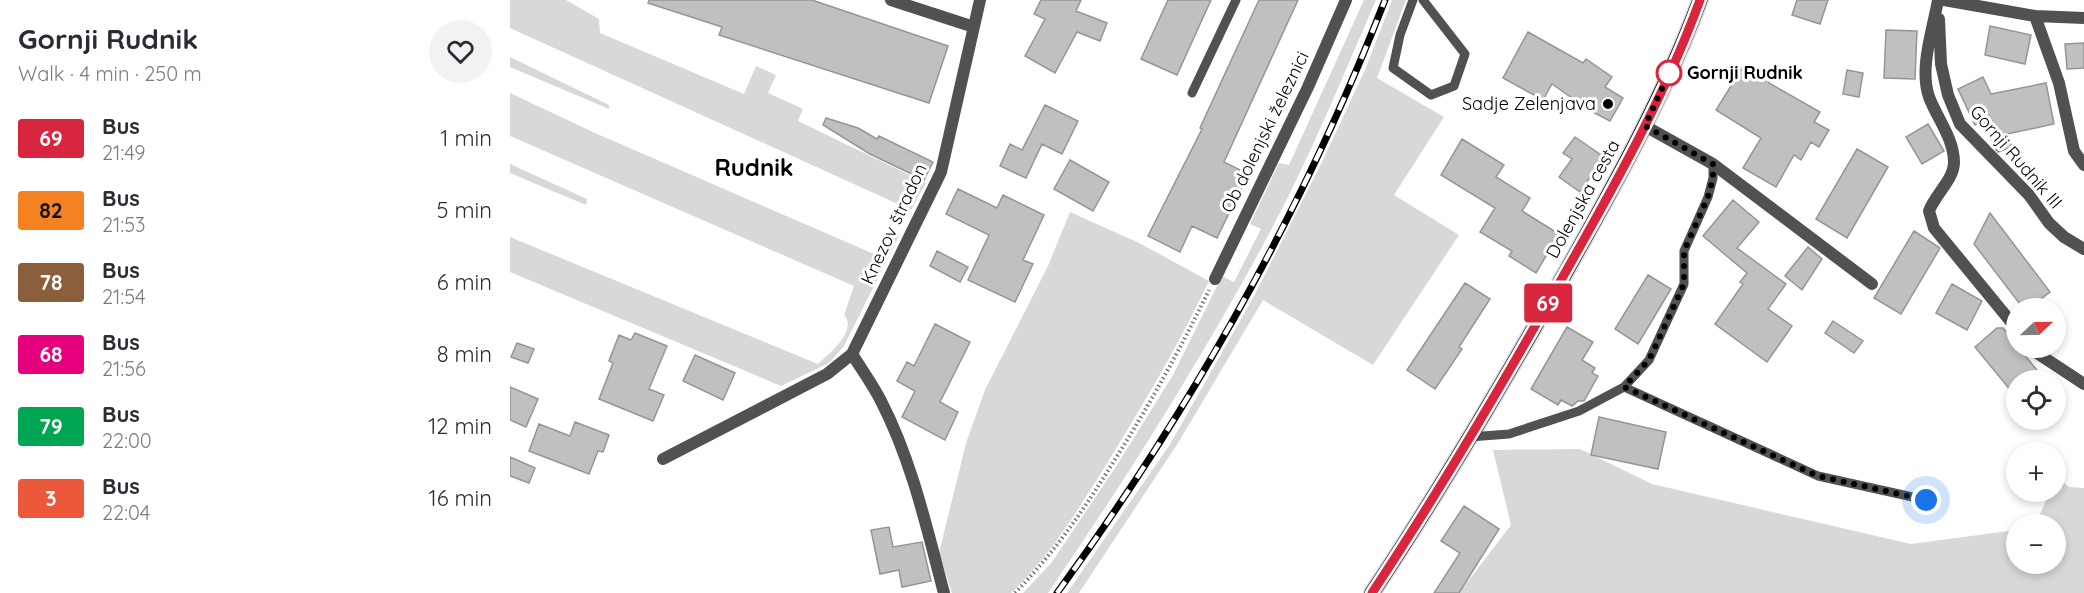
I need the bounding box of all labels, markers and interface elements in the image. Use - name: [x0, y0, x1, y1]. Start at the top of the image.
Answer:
- button: heart: [429, 20, 492, 83]
- text: Gornji Rudnik: [18, 21, 198, 56]
- street label: Ob dolenjski železnici: [1216, 47, 1314, 216]
- marker: Gornji Rudnik: [1656, 60, 1682, 86]
- text: Walk · 4 min · 250 m: [18, 61, 202, 86]
- place label: Gornji Rudnik: [1687, 61, 1803, 84]
- place label: Sadje Zelenjava: [1462, 92, 1596, 115]
- marker: Sadje Zelenjava: [1601, 97, 1615, 111]
- street label: Gornji Rudnik III: [1965, 100, 2068, 213]
- text: Bus: [102, 112, 140, 140]
- text: 1 min: [440, 124, 492, 152]
- text: 69: [39, 125, 63, 151]
- street label: Dolenjska cesta: [1540, 135, 1625, 262]
- text: 21:49: [102, 140, 146, 165]
- district label: Rudnik: [714, 152, 794, 182]
- street label: Knezov štradon: [856, 160, 932, 288]
- text: Bus: [102, 184, 140, 212]
- text: 5 min: [437, 196, 492, 224]
- text: 82: [39, 197, 63, 223]
- text: 21:53: [102, 212, 146, 237]
- text: Bus: [102, 256, 140, 284]
- text: 6 min: [437, 268, 492, 296]
- text: 78: [39, 269, 63, 295]
- text: 21:54: [102, 284, 146, 309]
- line badge: 69: [1521, 284, 1575, 322]
- text: 69: [1536, 290, 1560, 316]
- north arrow: [2006, 298, 2066, 358]
- map controls: [2006, 298, 2066, 574]
- text: Bus: [102, 328, 140, 356]
- text: 8 min: [437, 340, 492, 368]
- text: 68: [39, 341, 63, 367]
- text: 21:56: [102, 356, 146, 381]
- button: locate: [2006, 370, 2066, 430]
- text: Bus: [102, 400, 140, 428]
- text: 12 min: [428, 412, 492, 440]
- text: 79: [39, 413, 63, 439]
- text: 22:00: [102, 428, 152, 453]
- button: +: [2006, 442, 2066, 502]
- text: Bus: [102, 472, 140, 500]
- text: 16 min: [429, 484, 492, 512]
- text: 3: [45, 485, 57, 511]
- your location: [1911, 485, 1941, 515]
- text: 22:04: [102, 500, 150, 525]
- button: −: [2006, 514, 2066, 574]

